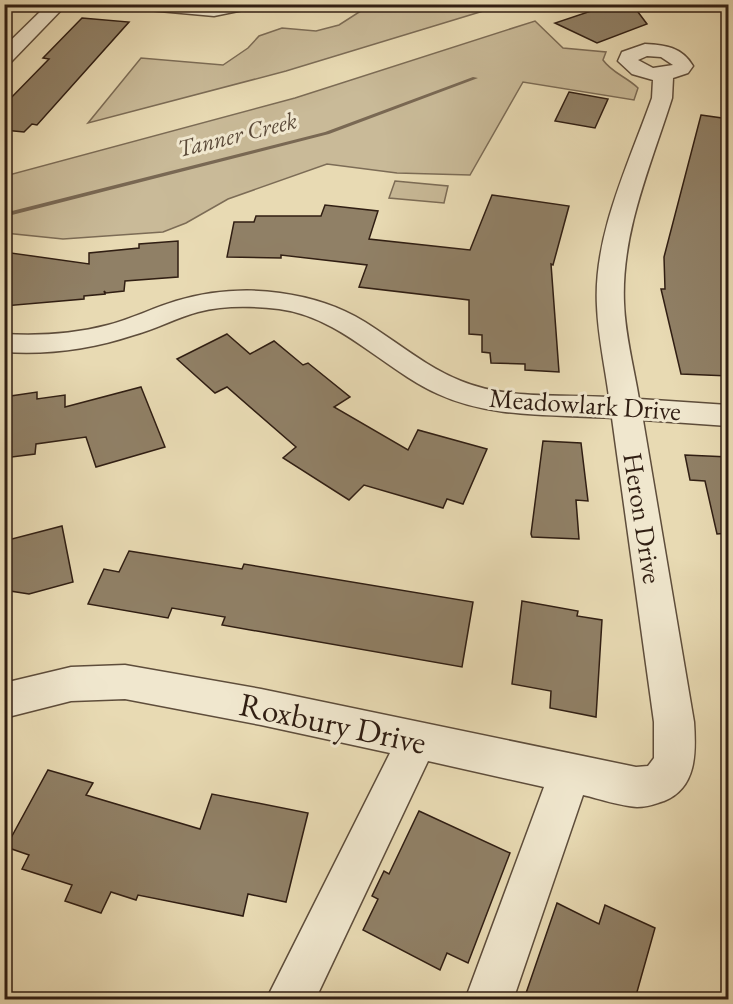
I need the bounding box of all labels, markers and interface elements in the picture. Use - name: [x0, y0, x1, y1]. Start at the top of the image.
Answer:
- water label: Tanner Creek: [174, 104, 300, 164]
- street label: Meadowlark Drive: [488, 380, 682, 428]
- street label: Heron Drive: [615, 450, 671, 586]
- street label: Roxbury Drive: [236, 682, 430, 764]

